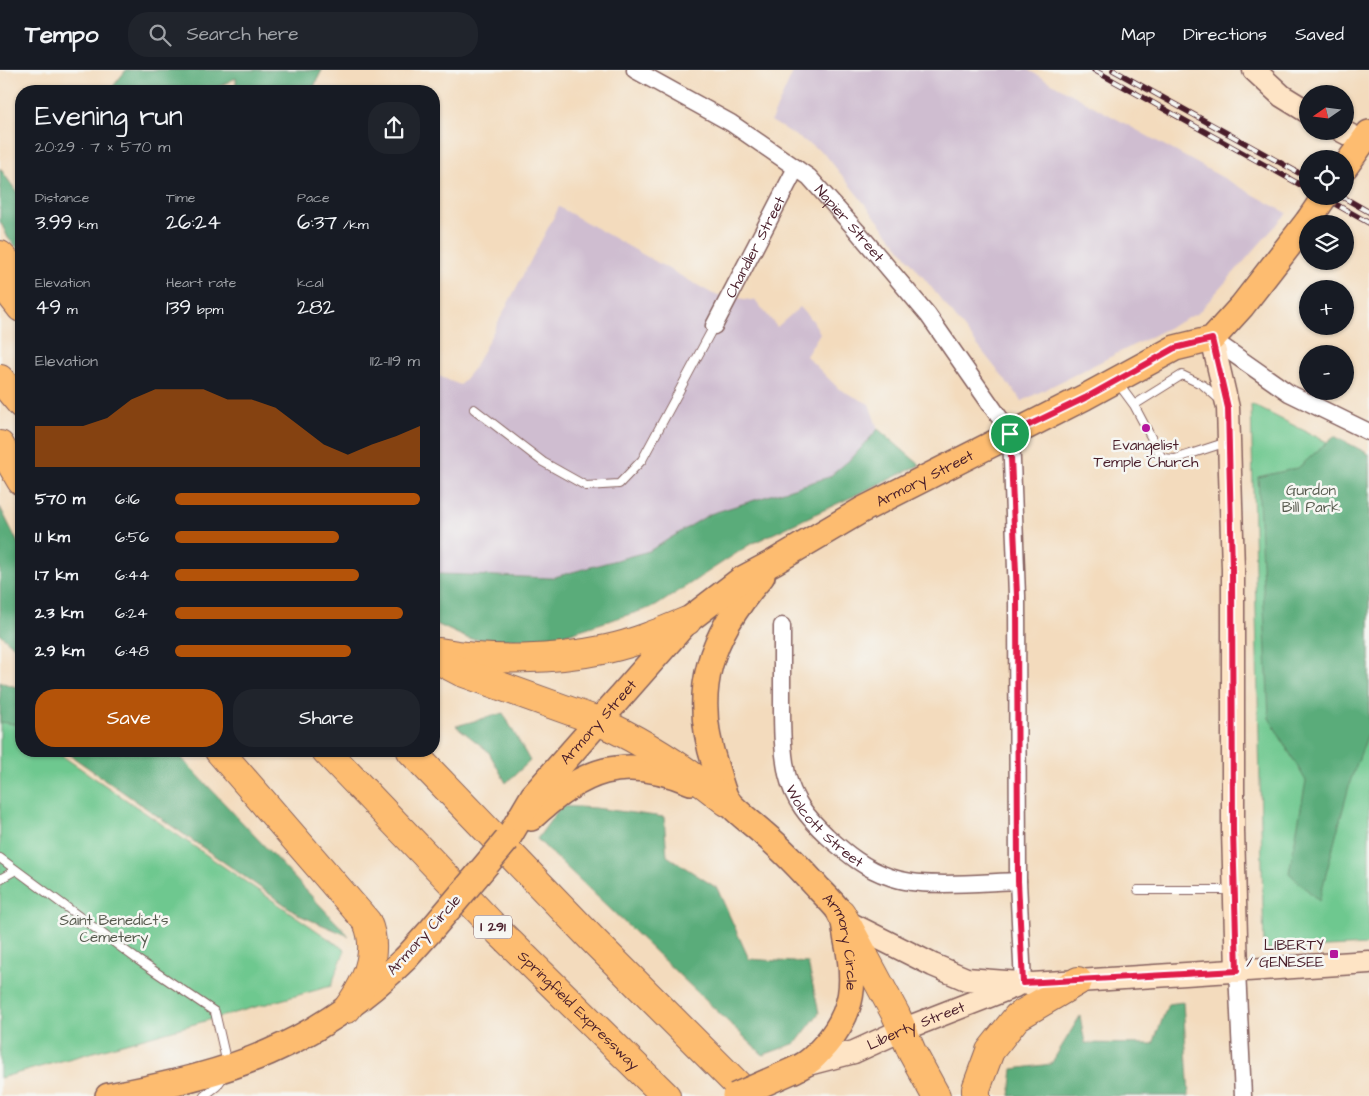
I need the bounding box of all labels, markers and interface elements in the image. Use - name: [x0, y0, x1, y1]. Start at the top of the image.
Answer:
- search box: [128, 12, 478, 57]
- text: Tempo: [25, 18, 98, 52]
- icon: search: [146, 21, 174, 49]
- text: Search here: [186, 21, 299, 48]
- text: Map: [1121, 22, 1155, 47]
- text: Directions: [1183, 22, 1267, 47]
- text: Saved: [1295, 22, 1344, 47]
- north arrow: [1299, 85, 1354, 140]
- map controls: [1299, 85, 1354, 400]
- text: Evening run: [35, 97, 183, 136]
- button: share: [368, 102, 420, 154]
- text: 20:29 · 7 × 570 m: [35, 136, 171, 158]
- button: locate: [1299, 150, 1354, 205]
- street label: Napier Street: [810, 180, 889, 266]
- text: Distance: [35, 188, 89, 208]
- text: Time: [166, 188, 195, 208]
- text: Pace: [297, 188, 329, 208]
- street label: Chandler Street: [720, 192, 790, 302]
- text: 3.99: [35, 208, 73, 237]
- text: 26:24: [166, 208, 221, 237]
- text: 6:37: [297, 208, 337, 237]
- text: km: [73, 215, 98, 235]
- text: /km: [337, 215, 369, 235]
- button: layers: [1299, 215, 1354, 270]
- text: Elevation: [35, 273, 90, 293]
- text: Heart rate: [166, 273, 236, 293]
- text: kcal: [297, 273, 324, 293]
- button: +: [1299, 280, 1354, 335]
- text: 49: [35, 293, 61, 322]
- text: 139: [166, 293, 191, 322]
- text: 282: [297, 293, 335, 322]
- text: m: [61, 300, 78, 320]
- text: bpm: [191, 300, 223, 320]
- button: −: [1299, 345, 1354, 400]
- text: Elevation: [35, 350, 98, 372]
- text: 112–119 m: [370, 350, 420, 372]
- pin: [989, 413, 1031, 455]
- icon: arrive: [996, 420, 1024, 448]
- marker: Evangelist Temple Church: [1140, 422, 1152, 434]
- place label: Evangelist Temple Church: [1094, 435, 1199, 473]
- street label: Armory Street: [872, 445, 977, 512]
- park label: Gurdon Bill Park: [1282, 480, 1340, 518]
- text: 570 m: [35, 488, 85, 510]
- text: 6:16: [115, 488, 140, 510]
- text: 1.1 km: [35, 526, 70, 548]
- text: 6:56: [115, 526, 149, 548]
- text: 1.7 km: [35, 564, 78, 586]
- text: 6:44: [115, 564, 149, 586]
- text: 2.3 km: [35, 602, 83, 624]
- text: 6:24: [115, 602, 148, 624]
- text: 2.9 km: [35, 640, 84, 662]
- text: 6:48: [115, 640, 149, 662]
- street label: Armory Street: [555, 675, 642, 769]
- button: Save: [35, 689, 223, 747]
- button: Share: [233, 689, 420, 747]
- street label: Wolcott Street: [781, 781, 868, 872]
- street label: Armory Circle: [818, 888, 862, 991]
- street label: Armory Circle: [382, 890, 467, 980]
- park label: Saint Benedict's Cemetery: [60, 910, 169, 949]
- road number: I 291: [474, 916, 512, 939]
- place label: LIBERTY / GENESEE: [1246, 935, 1324, 973]
- street label: Springfield Expressway: [513, 946, 644, 1076]
- marker: LIBERTY / GENESEE: [1328, 948, 1340, 960]
- street label: Liberty Street: [864, 996, 968, 1055]

